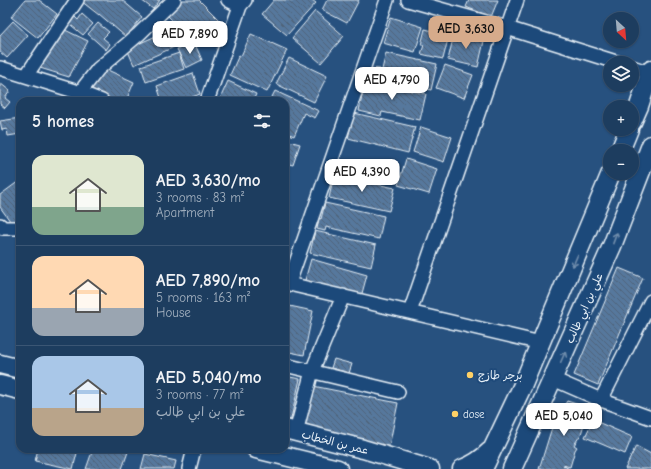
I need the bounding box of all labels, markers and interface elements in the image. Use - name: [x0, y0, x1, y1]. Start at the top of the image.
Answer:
- north arrow: [603, 12, 639, 48]
- map controls: [603, 12, 639, 180]
- pin: AED 3,630: [420, 16, 512, 50]
- pin: AED 7,890: [144, 21, 236, 55]
- text: AED 3,630: [437, 21, 495, 36]
- text: AED 7,890: [162, 26, 218, 41]
- button: layers: [603, 56, 639, 92]
- pin: AED 4,790: [346, 67, 438, 101]
- text: AED 4,790: [364, 72, 420, 87]
- button: +: [603, 100, 639, 136]
- icon: filters: [251, 110, 273, 132]
- text: 5 homes: [32, 112, 94, 131]
- button: −: [603, 144, 639, 180]
- pin: AED 4,390: [316, 159, 408, 193]
- text: AED 4,390: [334, 164, 390, 179]
- icon: home: [64, 171, 112, 219]
- text: AED 3,630/mo: [156, 171, 261, 190]
- text: 3 rooms · 83 m²: [156, 190, 244, 205]
- text: Apartment: [156, 205, 214, 220]
- one-way arrow: [611, 232, 619, 244]
- one-way arrow: [570, 254, 578, 266]
- text: AED 7,890/mo: [156, 271, 260, 290]
- street label: علي بن ابي طالب: [563, 271, 609, 347]
- icon: home: [64, 272, 112, 320]
- text: 5 rooms · 163 m²: [156, 290, 250, 305]
- text: House: [156, 305, 191, 320]
- one-way arrow: [560, 351, 567, 363]
- text: AED 5,040/mo: [156, 368, 262, 387]
- place label: برجر طازج: [478, 369, 522, 383]
- marker: برجر طازج: [465, 370, 475, 380]
- icon: home: [64, 372, 112, 420]
- text: 3 rooms · 77 m²: [156, 387, 243, 402]
- pin: AED 5,040: [518, 403, 610, 437]
- text: علي بن ابي طالب: [156, 404, 245, 419]
- place label: dose: [463, 408, 485, 421]
- text: AED 5,040: [535, 408, 593, 423]
- marker: dose: [450, 409, 460, 419]
- street label: عمر بن الخطاب: [300, 428, 370, 458]

